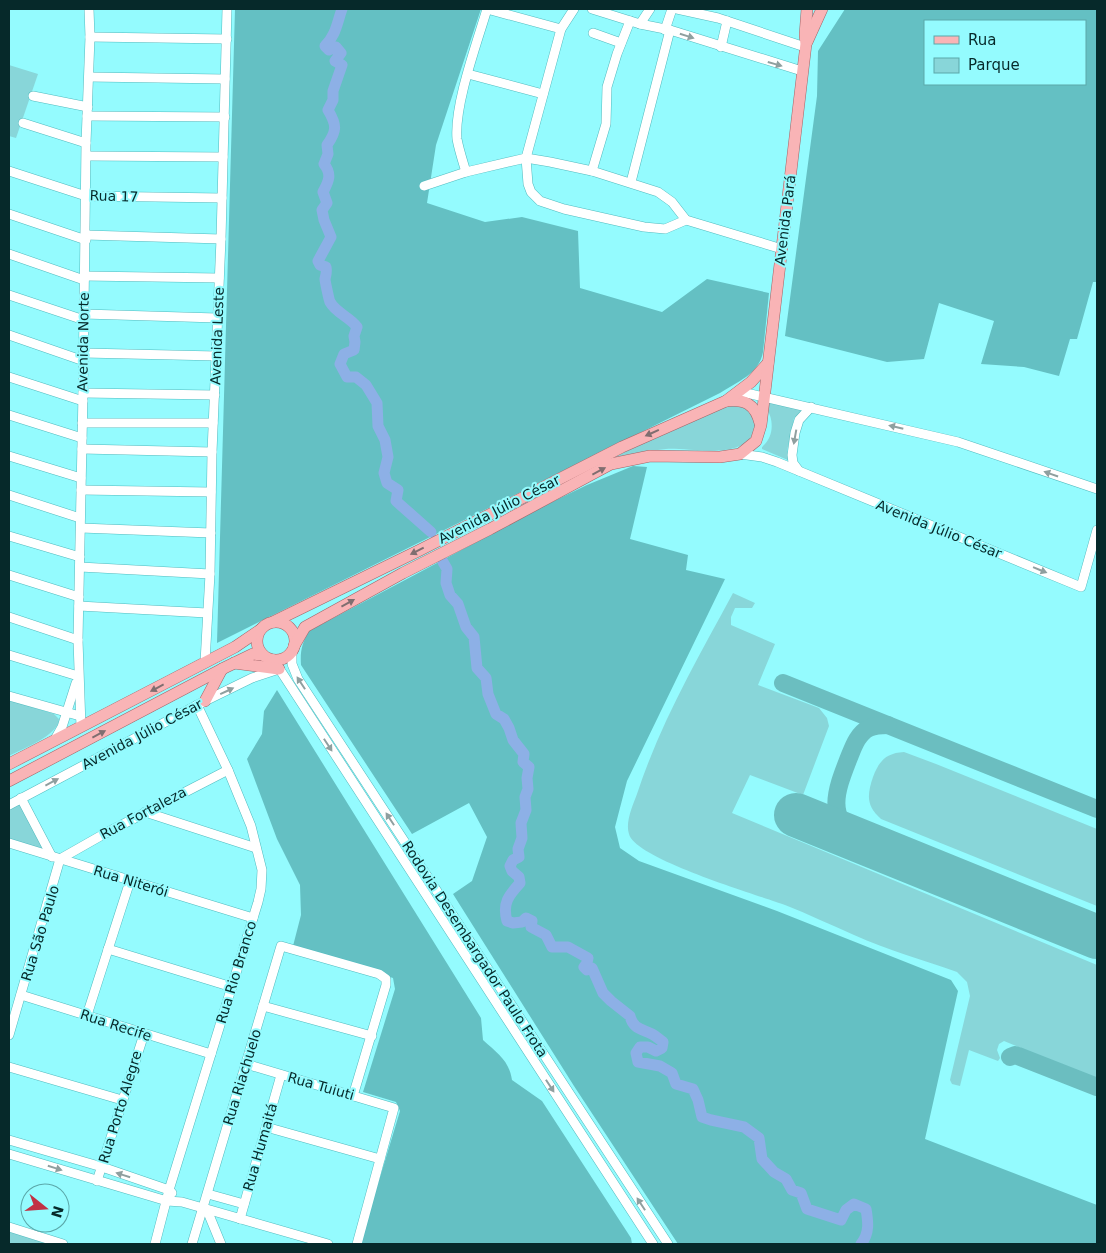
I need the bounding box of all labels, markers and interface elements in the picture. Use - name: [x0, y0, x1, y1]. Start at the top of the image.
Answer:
- legend: [924, 20, 1086, 85]
- text: Rua: [968, 31, 996, 49]
- one-way arrow: [680, 32, 695, 40]
- text: Parque: [968, 56, 1020, 74]
- one-way arrow: [768, 60, 783, 68]
- street label: Avenida Pará: [772, 174, 798, 266]
- street label: Rua 17: [89, 187, 139, 205]
- street label: Avenida Leste: [207, 287, 227, 385]
- street label: Avenida Norte: [74, 292, 92, 392]
- one-way arrow: [888, 423, 903, 431]
- one-way arrow: [645, 429, 659, 437]
- one-way arrow: [790, 430, 798, 446]
- one-way arrow: [592, 466, 606, 475]
- one-way arrow: [1043, 470, 1058, 478]
- street label: Avenida Júlio César: [436, 471, 563, 547]
- street label: Avenida Júlio César: [874, 496, 1004, 562]
- one-way arrow: [410, 547, 425, 555]
- one-way arrow: [1033, 567, 1047, 575]
- one-way arrow: [340, 599, 355, 607]
- one-way arrow: [296, 676, 306, 689]
- one-way arrow: [149, 684, 164, 692]
- one-way arrow: [220, 686, 234, 694]
- street label: Avenida Júlio César: [79, 695, 205, 773]
- one-way arrow: [91, 730, 106, 738]
- one-way arrow: [323, 738, 332, 751]
- one-way arrow: [45, 777, 58, 786]
- street label: Rua Fortaleza: [97, 784, 189, 842]
- one-way arrow: [385, 812, 395, 825]
- street label: Rodovia Desembargador Paulo Frota: [399, 838, 551, 1060]
- street label: Rua Niterói: [92, 862, 170, 900]
- street label: Rua São Paulo: [18, 883, 62, 983]
- street label: Rua Rio Branco: [213, 919, 259, 1025]
- street label: Rua Recife: [78, 1006, 154, 1044]
- street label: Rua Riachuelo: [220, 1027, 264, 1127]
- street label: Rua Porto Alegre: [95, 1049, 145, 1165]
- street label: Rua Tuiuti: [286, 1069, 356, 1103]
- one-way arrow: [545, 1079, 555, 1093]
- street label: Rua Humaitá: [240, 1101, 280, 1193]
- one-way arrow: [48, 1165, 63, 1172]
- one-way arrow: [115, 1170, 130, 1178]
- north arrow: [20, 1183, 70, 1233]
- one-way arrow: [637, 1197, 646, 1210]
- text: N: [48, 1204, 67, 1220]

